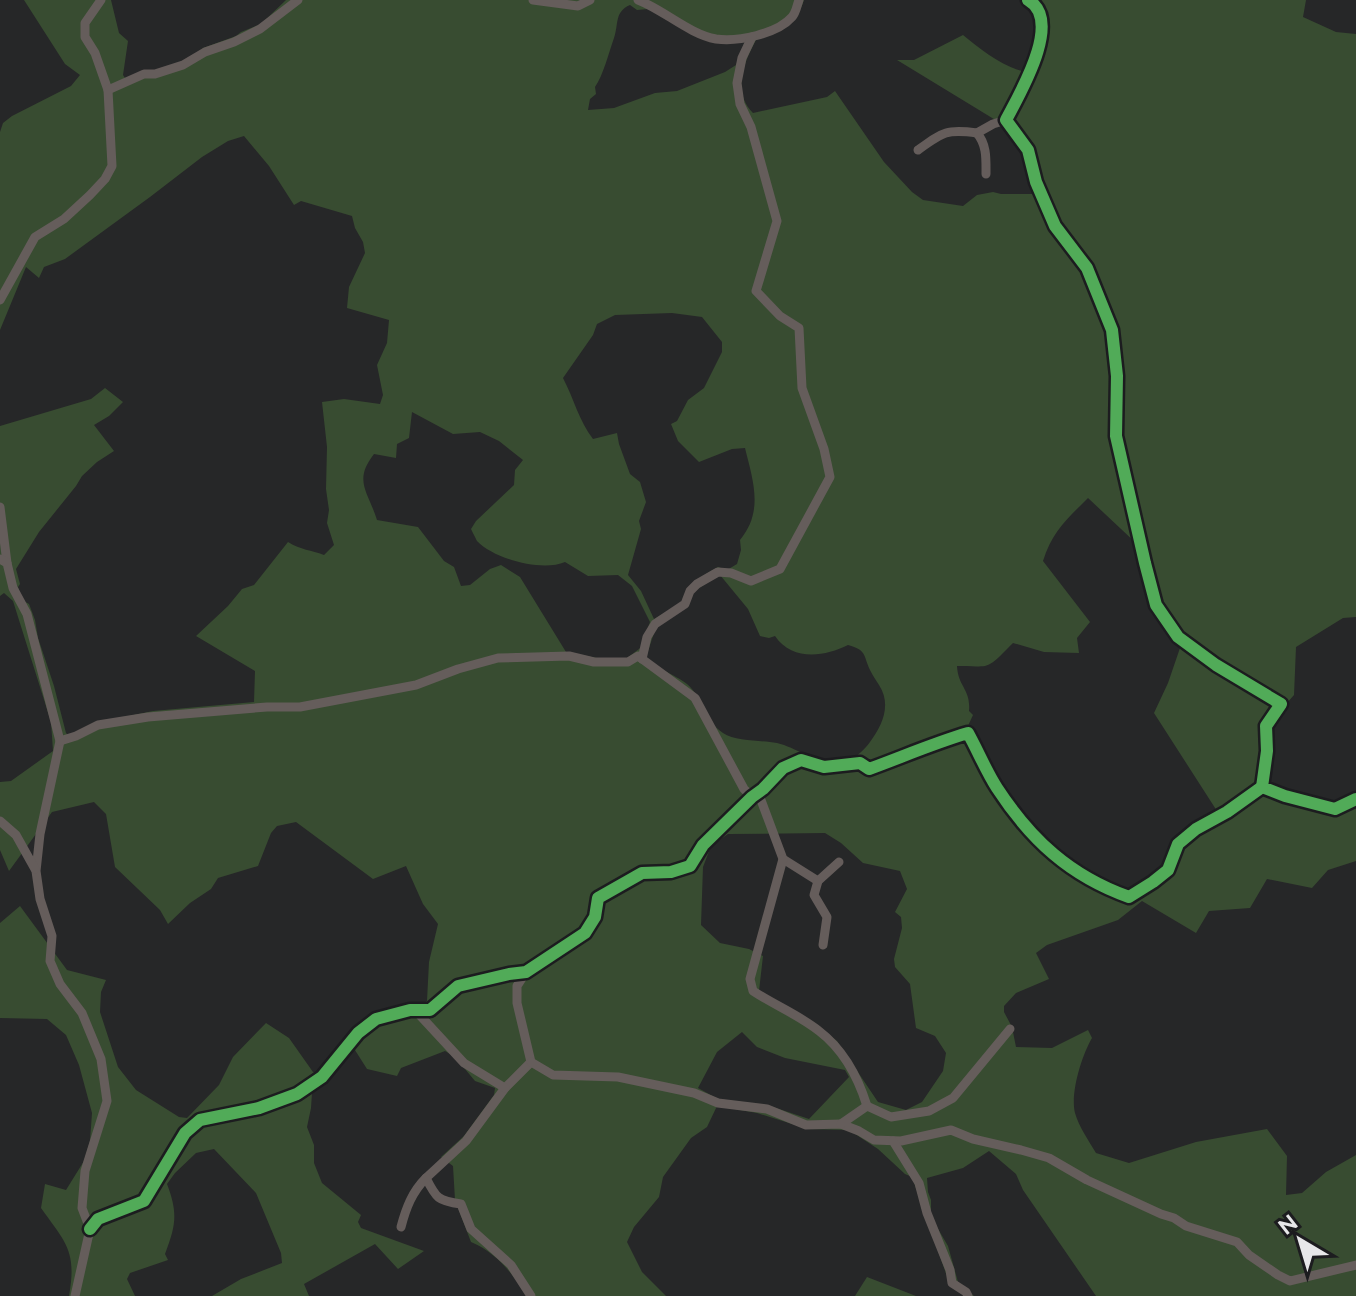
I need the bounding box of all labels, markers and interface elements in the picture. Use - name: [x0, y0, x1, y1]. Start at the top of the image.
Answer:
- north arrow: [1260, 1200, 1340, 1280]
- text: N: [1273, 1209, 1302, 1240]

